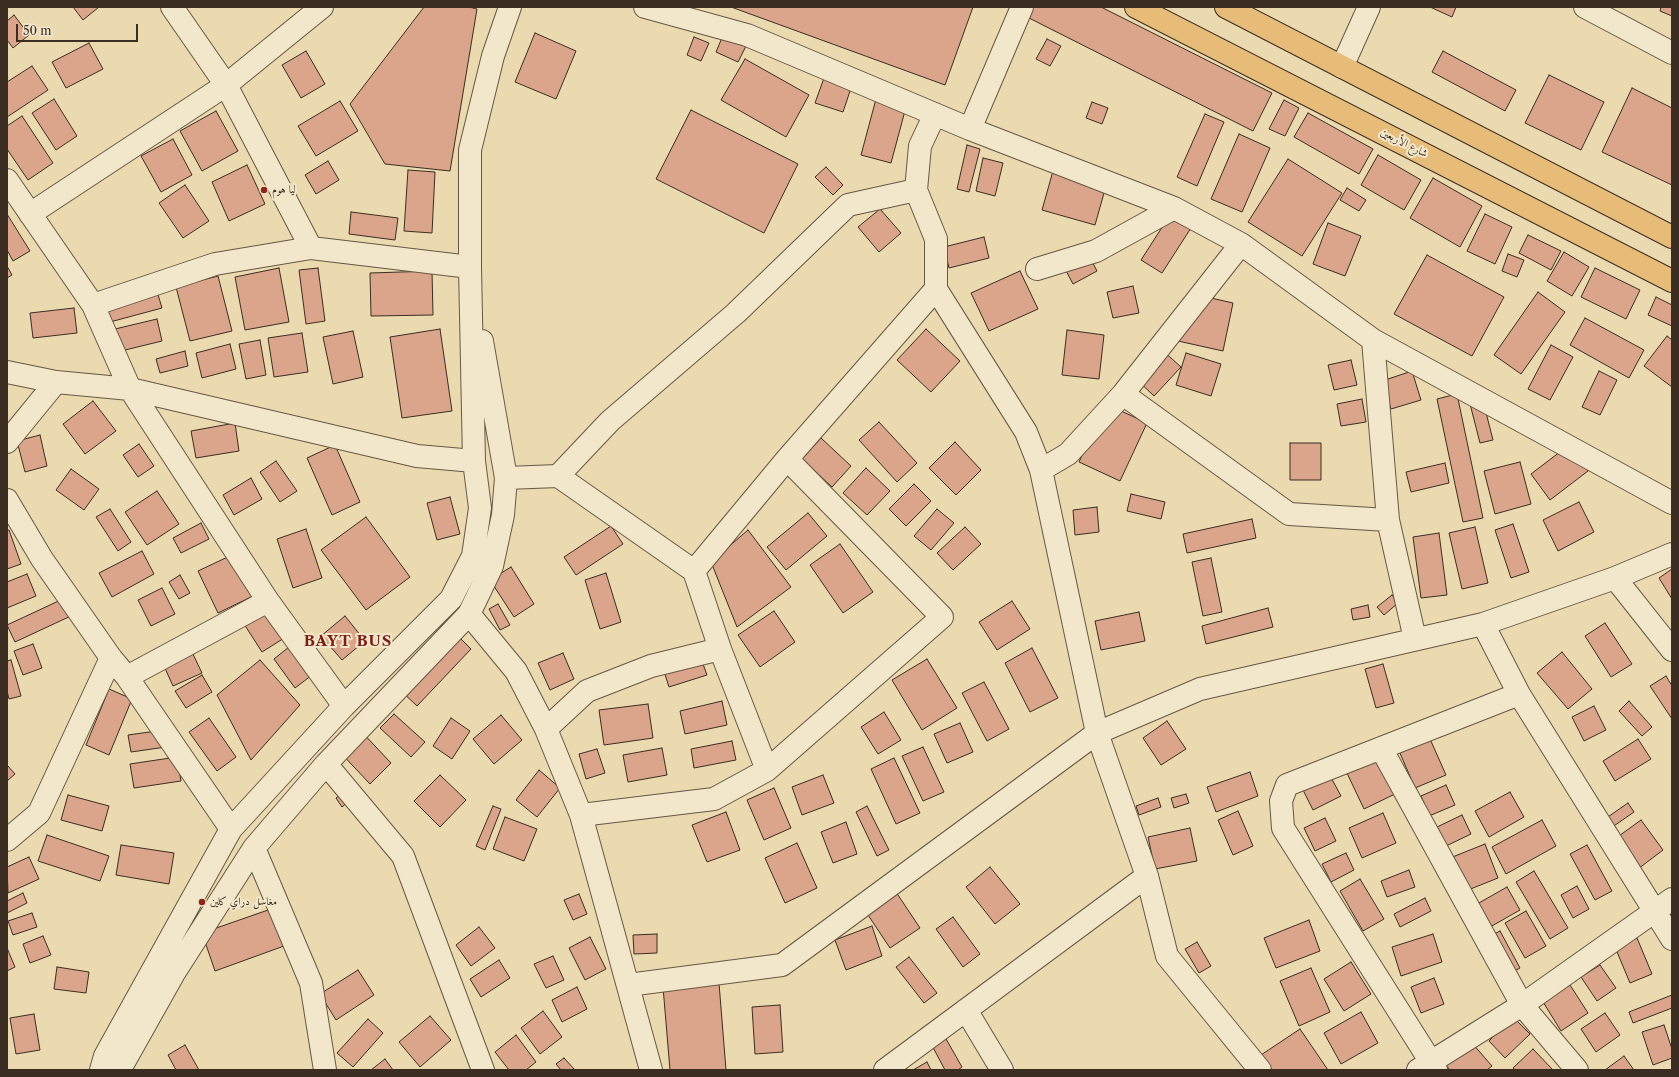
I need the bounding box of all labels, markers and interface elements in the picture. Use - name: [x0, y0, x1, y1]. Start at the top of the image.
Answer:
- scale bar: [18, 16, 140, 42]
- text: 50 m: [23, 23, 52, 38]
- street label: شارع الأربعين: [1378, 125, 1430, 161]
- place label: ليا هوم: [272, 183, 296, 197]
- marker: ليا هوم: [259, 185, 269, 195]
- district label: BAYT BUS: [304, 633, 392, 651]
- place label: مغاسل دراي كلين: [210, 895, 277, 909]
- marker: مغاسل دراي كلين: [197, 897, 207, 907]

